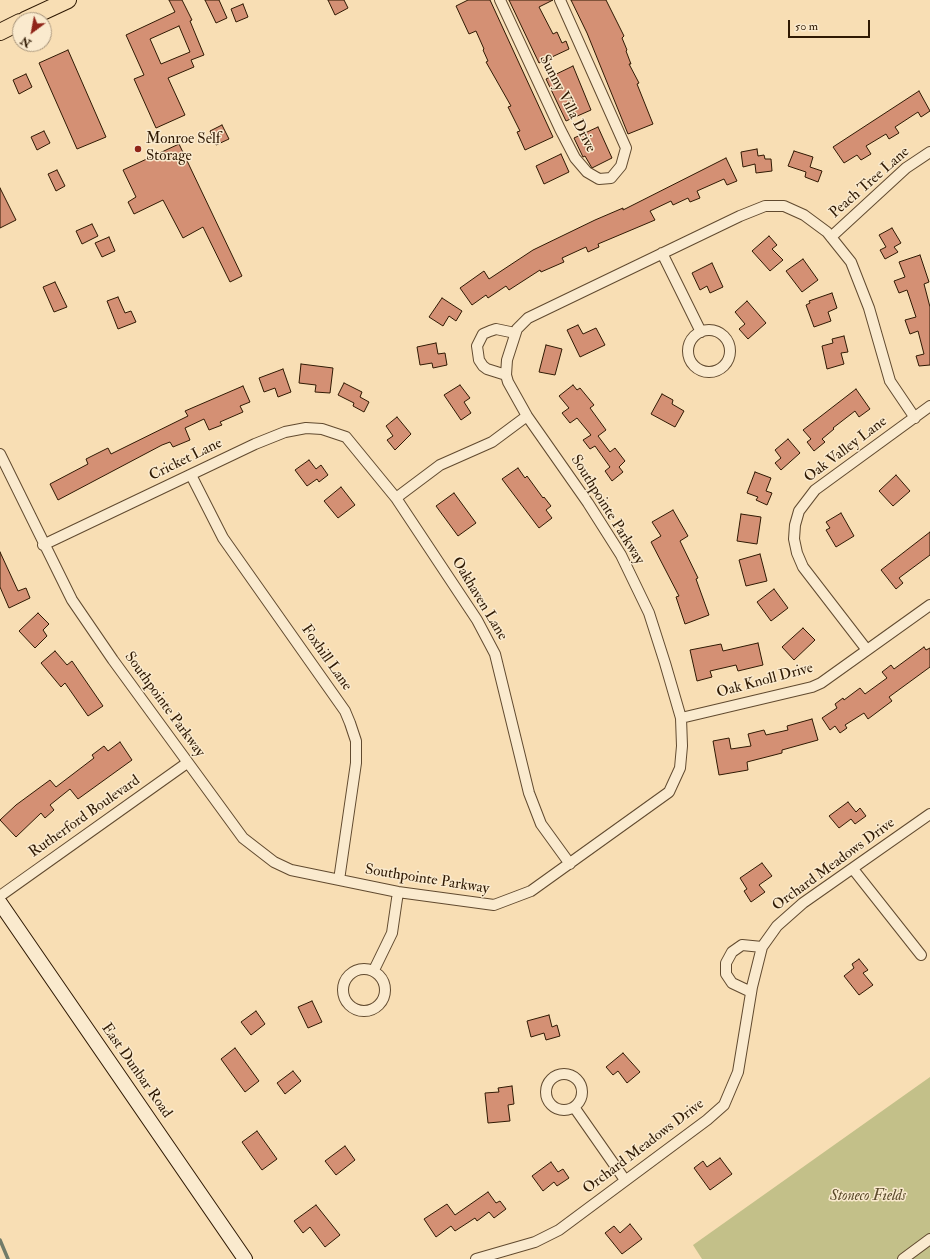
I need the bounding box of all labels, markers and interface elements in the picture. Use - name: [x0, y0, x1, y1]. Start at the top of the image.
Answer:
- north arrow: [12, 12, 52, 52]
- scale bar: [790, 12, 872, 38]
- text: 50 m: [795, 19, 818, 34]
- text: N: [18, 34, 34, 50]
- street label: Sunny Villa Drive: [535, 52, 599, 156]
- place label: Monroe Self Storage: [146, 131, 221, 166]
- marker: Monroe Self Storage: [133, 144, 143, 154]
- street label: Peach Tree Lane: [826, 144, 914, 222]
- street label: Oak Valley Lane: [801, 413, 891, 487]
- street label: Cricket Lane: [147, 435, 225, 485]
- street label: Southpointe Parkway: [566, 452, 648, 568]
- street label: Oakhaven Lane: [447, 554, 511, 644]
- street label: Foxhill Lane: [297, 621, 355, 695]
- street label: Southpointe Parkway: [120, 649, 208, 761]
- street label: Oak Knoll Drive: [715, 659, 815, 703]
- street label: Rutherford Boulevard: [26, 772, 144, 862]
- street label: Orchard Meadows Drive: [769, 815, 899, 915]
- street label: Southpointe Parkway: [364, 861, 490, 899]
- street label: East Dunbar Road: [97, 1020, 175, 1122]
- street label: Orchard Meadows Drive: [580, 1096, 708, 1198]
- park label: Stoneco Fields: [830, 1188, 906, 1206]

